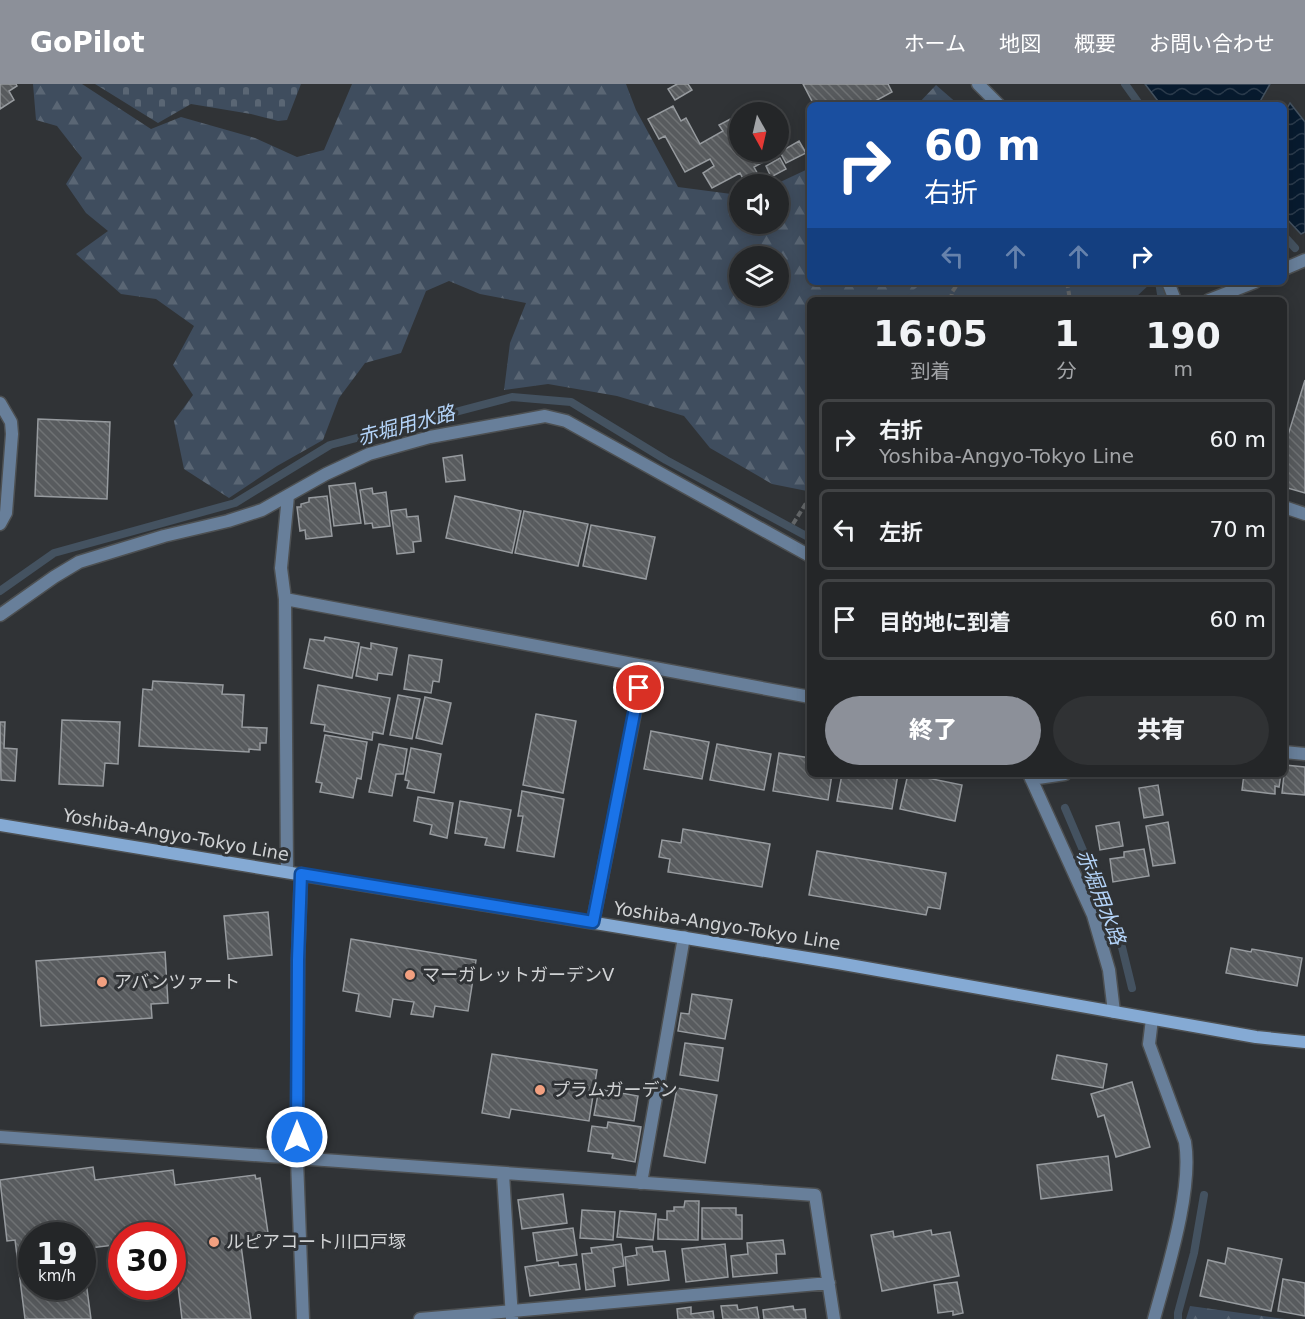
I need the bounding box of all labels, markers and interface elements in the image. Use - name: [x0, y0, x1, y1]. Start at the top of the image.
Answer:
- text: GoPilot: [30, 26, 145, 59]
- text: ホーム: [904, 32, 966, 56]
- text: 地図: [999, 32, 1041, 56]
- text: 概要: [1074, 32, 1116, 56]
- text: お問い合わせ: [1149, 32, 1275, 56]
- north arrow: [729, 102, 789, 162]
- map controls: [729, 102, 789, 306]
- text: 60 m: [924, 121, 1041, 170]
- icon: right: [825, 126, 903, 204]
- button: sound: [729, 174, 789, 234]
- text: 右折: [924, 177, 978, 208]
- icon: left: [936, 240, 969, 273]
- icon: ahead: [999, 240, 1032, 273]
- icon: ahead: [1062, 240, 1095, 273]
- icon: right: [1125, 240, 1158, 273]
- button: layers: [729, 246, 789, 306]
- text: 16:05: [873, 313, 988, 354]
- text: 1: [1054, 313, 1079, 354]
- text: 190: [1146, 315, 1221, 356]
- text: m: [1173, 357, 1193, 381]
- text: 到着: [911, 359, 951, 383]
- text: 分: [1057, 359, 1077, 383]
- water label: 赤堀用水路: [355, 400, 459, 450]
- text: 右折: [879, 418, 923, 443]
- icon: right: [828, 423, 861, 456]
- text: 60 m: [1210, 427, 1266, 452]
- text: Yoshiba-Angyo-Tokyo Line: [879, 444, 1134, 468]
- icon: left: [828, 513, 861, 546]
- text: 70 m: [1210, 517, 1266, 542]
- text: 左折: [879, 520, 923, 545]
- icon: arrive: [828, 603, 861, 636]
- text: 60 m: [1210, 607, 1266, 632]
- text: 目的地に到着: [879, 610, 1011, 635]
- pin: [613, 662, 664, 713]
- icon: arrive: [622, 671, 655, 704]
- button: 終了: [825, 696, 1041, 765]
- button: 共有: [1053, 696, 1269, 765]
- street label: Yoshiba-Angyo-Tokyo Line: [60, 804, 291, 865]
- water label: 赤堀用水路: [1072, 846, 1131, 950]
- street label: Yoshiba-Angyo-Tokyo Line: [611, 897, 842, 954]
- place label: マーガレットガーデンV: [422, 964, 615, 985]
- marker: マーガレットガーデンV: [403, 968, 417, 982]
- place label: アバンツァート: [114, 971, 240, 992]
- marker: アバンツァート: [95, 975, 109, 989]
- place label: プラムガーデン: [552, 1079, 677, 1100]
- marker: プラムガーデン: [533, 1083, 547, 1097]
- position arrow: [265, 1105, 329, 1169]
- speed limit sign: 30: [108, 1222, 186, 1300]
- place label: ルピアコート川口戸塚: [226, 1231, 406, 1252]
- marker: ルピアコート川口戸塚: [207, 1235, 221, 1249]
- text: 19: [36, 1236, 78, 1271]
- text: km/h: [38, 1267, 76, 1285]

